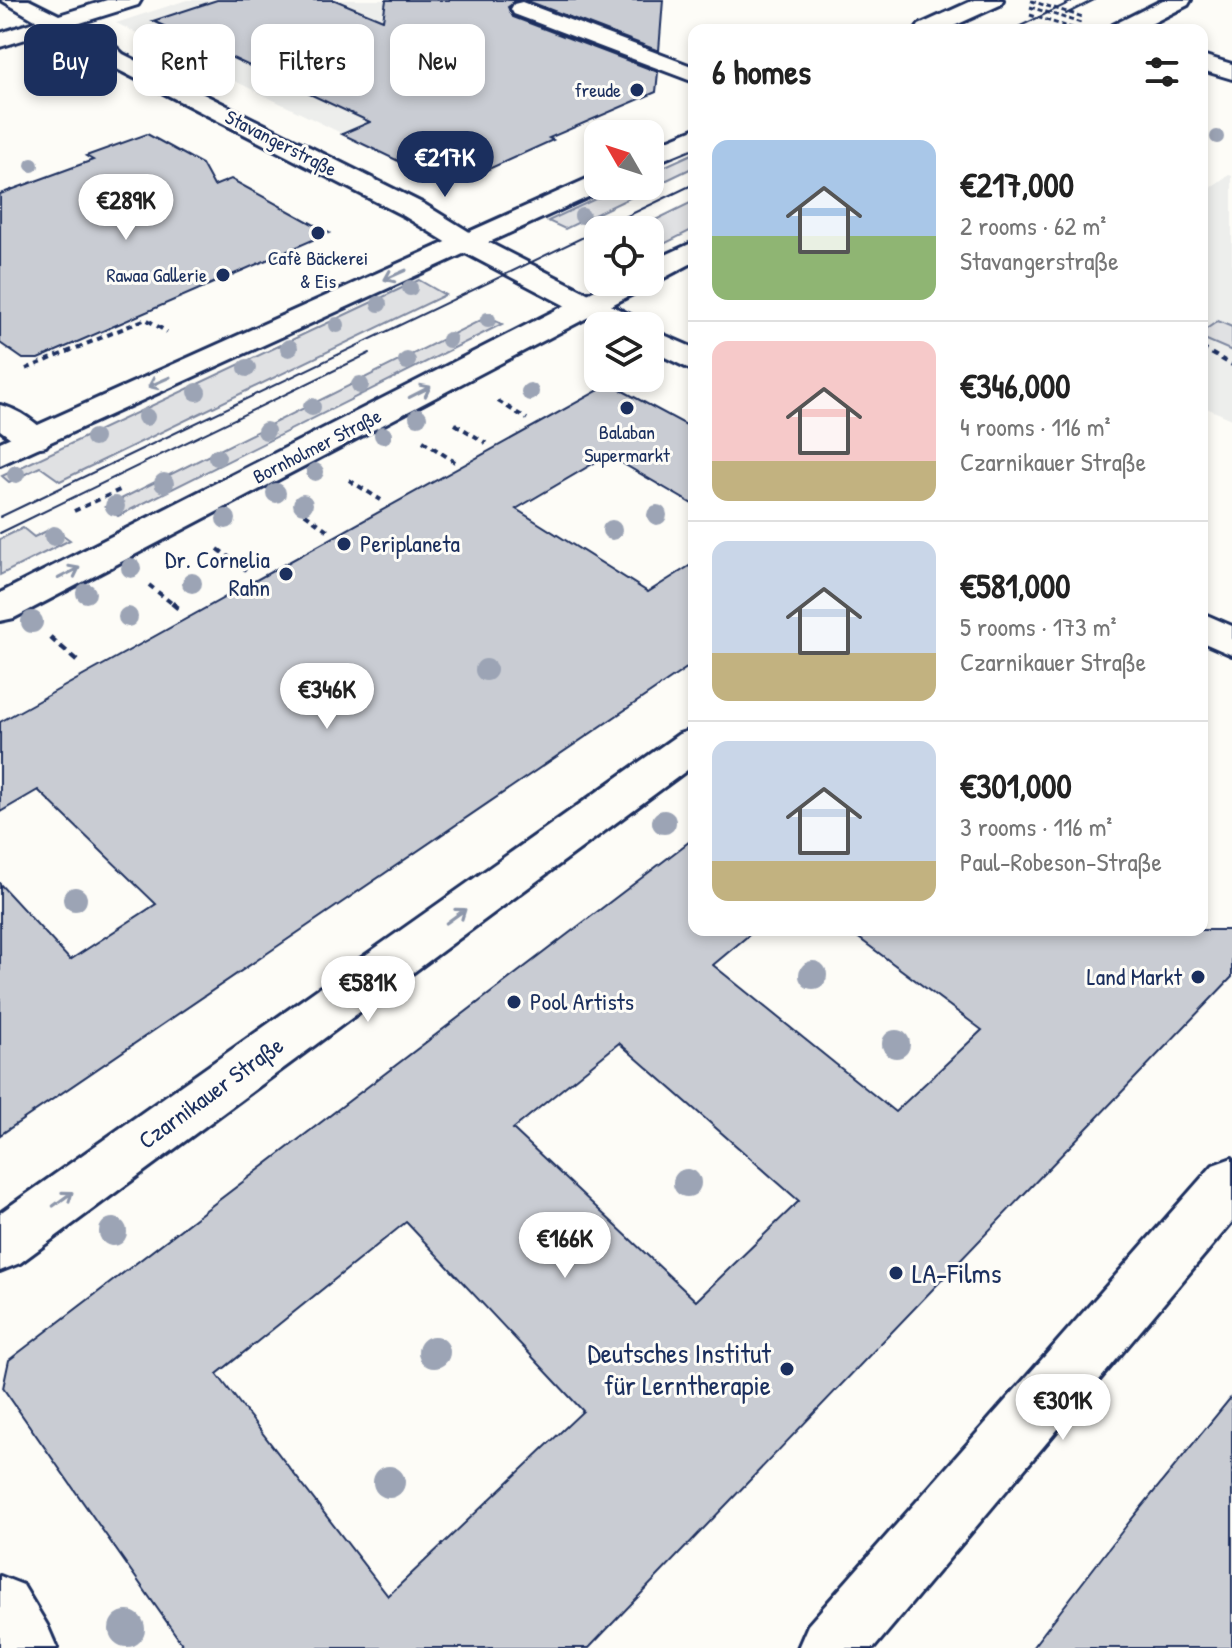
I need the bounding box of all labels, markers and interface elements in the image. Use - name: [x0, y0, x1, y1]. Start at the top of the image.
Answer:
- chip: Buy: [24, 24, 117, 96]
- chip: Rent: [133, 24, 235, 96]
- chip: Filters: [251, 24, 374, 96]
- chip: New: [390, 24, 485, 96]
- text: 6 homes: [712, 49, 811, 95]
- icon: filters: [1140, 50, 1184, 94]
- place label: freude: [574, 76, 621, 103]
- marker: freude: [628, 81, 646, 99]
- street label: Stavangerstraße: [221, 103, 342, 182]
- north arrow: [584, 120, 664, 200]
- map controls: [584, 120, 664, 392]
- pin: €217K: [389, 131, 501, 199]
- text: €217K: [415, 139, 475, 174]
- text: €217,000: [960, 162, 1074, 208]
- icon: home: [776, 172, 872, 268]
- pin: €289K: [70, 174, 182, 242]
- text: €289K: [96, 182, 156, 217]
- text: 2 rooms · 62 m²: [960, 208, 1106, 243]
- button: locate: [584, 216, 664, 296]
- marker: Cafè Bäckerei & Eis: [309, 224, 327, 242]
- text: Stavangerstraße: [960, 243, 1119, 278]
- place label: Cafè Bäckerei & Eis: [268, 244, 368, 294]
- place label: Rawaa Gallerie: [106, 261, 207, 288]
- marker: Rawaa Gallerie: [214, 266, 232, 284]
- one-way arrow: [383, 268, 408, 283]
- button: layers: [584, 312, 664, 392]
- text: €346,000: [960, 363, 1070, 409]
- icon: home: [776, 373, 872, 469]
- one-way arrow: [147, 376, 171, 391]
- one-way arrow: [408, 384, 432, 400]
- marker: Balaban Supermarkt: [618, 399, 636, 417]
- street label: Bornholmer Straße: [248, 402, 386, 490]
- text: 4 rooms · 116 m²: [960, 409, 1110, 444]
- place label: Balaban Supermarkt: [584, 418, 671, 468]
- text: Czarnikauer Straße: [960, 444, 1146, 479]
- place label: Periplaneta: [360, 527, 460, 559]
- marker: Periplaneta: [335, 535, 353, 553]
- place label: Dr. Cornelia Rahn: [165, 543, 270, 603]
- text: €581,000: [960, 563, 1070, 609]
- one-way arrow: [57, 565, 81, 581]
- marker: Dr. Cornelia Rahn: [277, 565, 295, 583]
- icon: home: [776, 573, 872, 669]
- text: 5 rooms · 173 m²: [960, 609, 1116, 644]
- text: Czarnikauer Straße: [960, 644, 1146, 679]
- pin: €346K: [271, 663, 383, 731]
- text: €346K: [298, 671, 356, 706]
- text: €301,000: [960, 763, 1072, 809]
- icon: home: [776, 773, 872, 869]
- text: 3 rooms · 116 m²: [960, 809, 1112, 844]
- text: Paul-Robeson-Straße: [960, 844, 1162, 879]
- one-way arrow: [444, 908, 466, 924]
- pin: €581K: [312, 956, 424, 1024]
- place label: Land Markt: [1087, 960, 1183, 992]
- text: €581K: [339, 964, 397, 999]
- marker: Land Markt: [1189, 968, 1207, 986]
- place label: Pool Artists: [530, 985, 634, 1017]
- marker: Pool Artists: [505, 993, 523, 1011]
- street label: Czarnikauer Straße: [132, 1029, 290, 1156]
- one-way arrow: [52, 1191, 74, 1207]
- pin: €166K: [509, 1212, 621, 1280]
- text: €166K: [537, 1220, 593, 1255]
- place label: LA-Films: [912, 1254, 1001, 1292]
- marker: LA-Films: [887, 1264, 905, 1282]
- place label: Deutsches Institut für Lerntherapie: [588, 1334, 771, 1404]
- marker: Deutsches Institut für Lerntherapie: [778, 1360, 796, 1378]
- pin: €301K: [1007, 1374, 1119, 1442]
- text: €301K: [1034, 1382, 1092, 1417]

